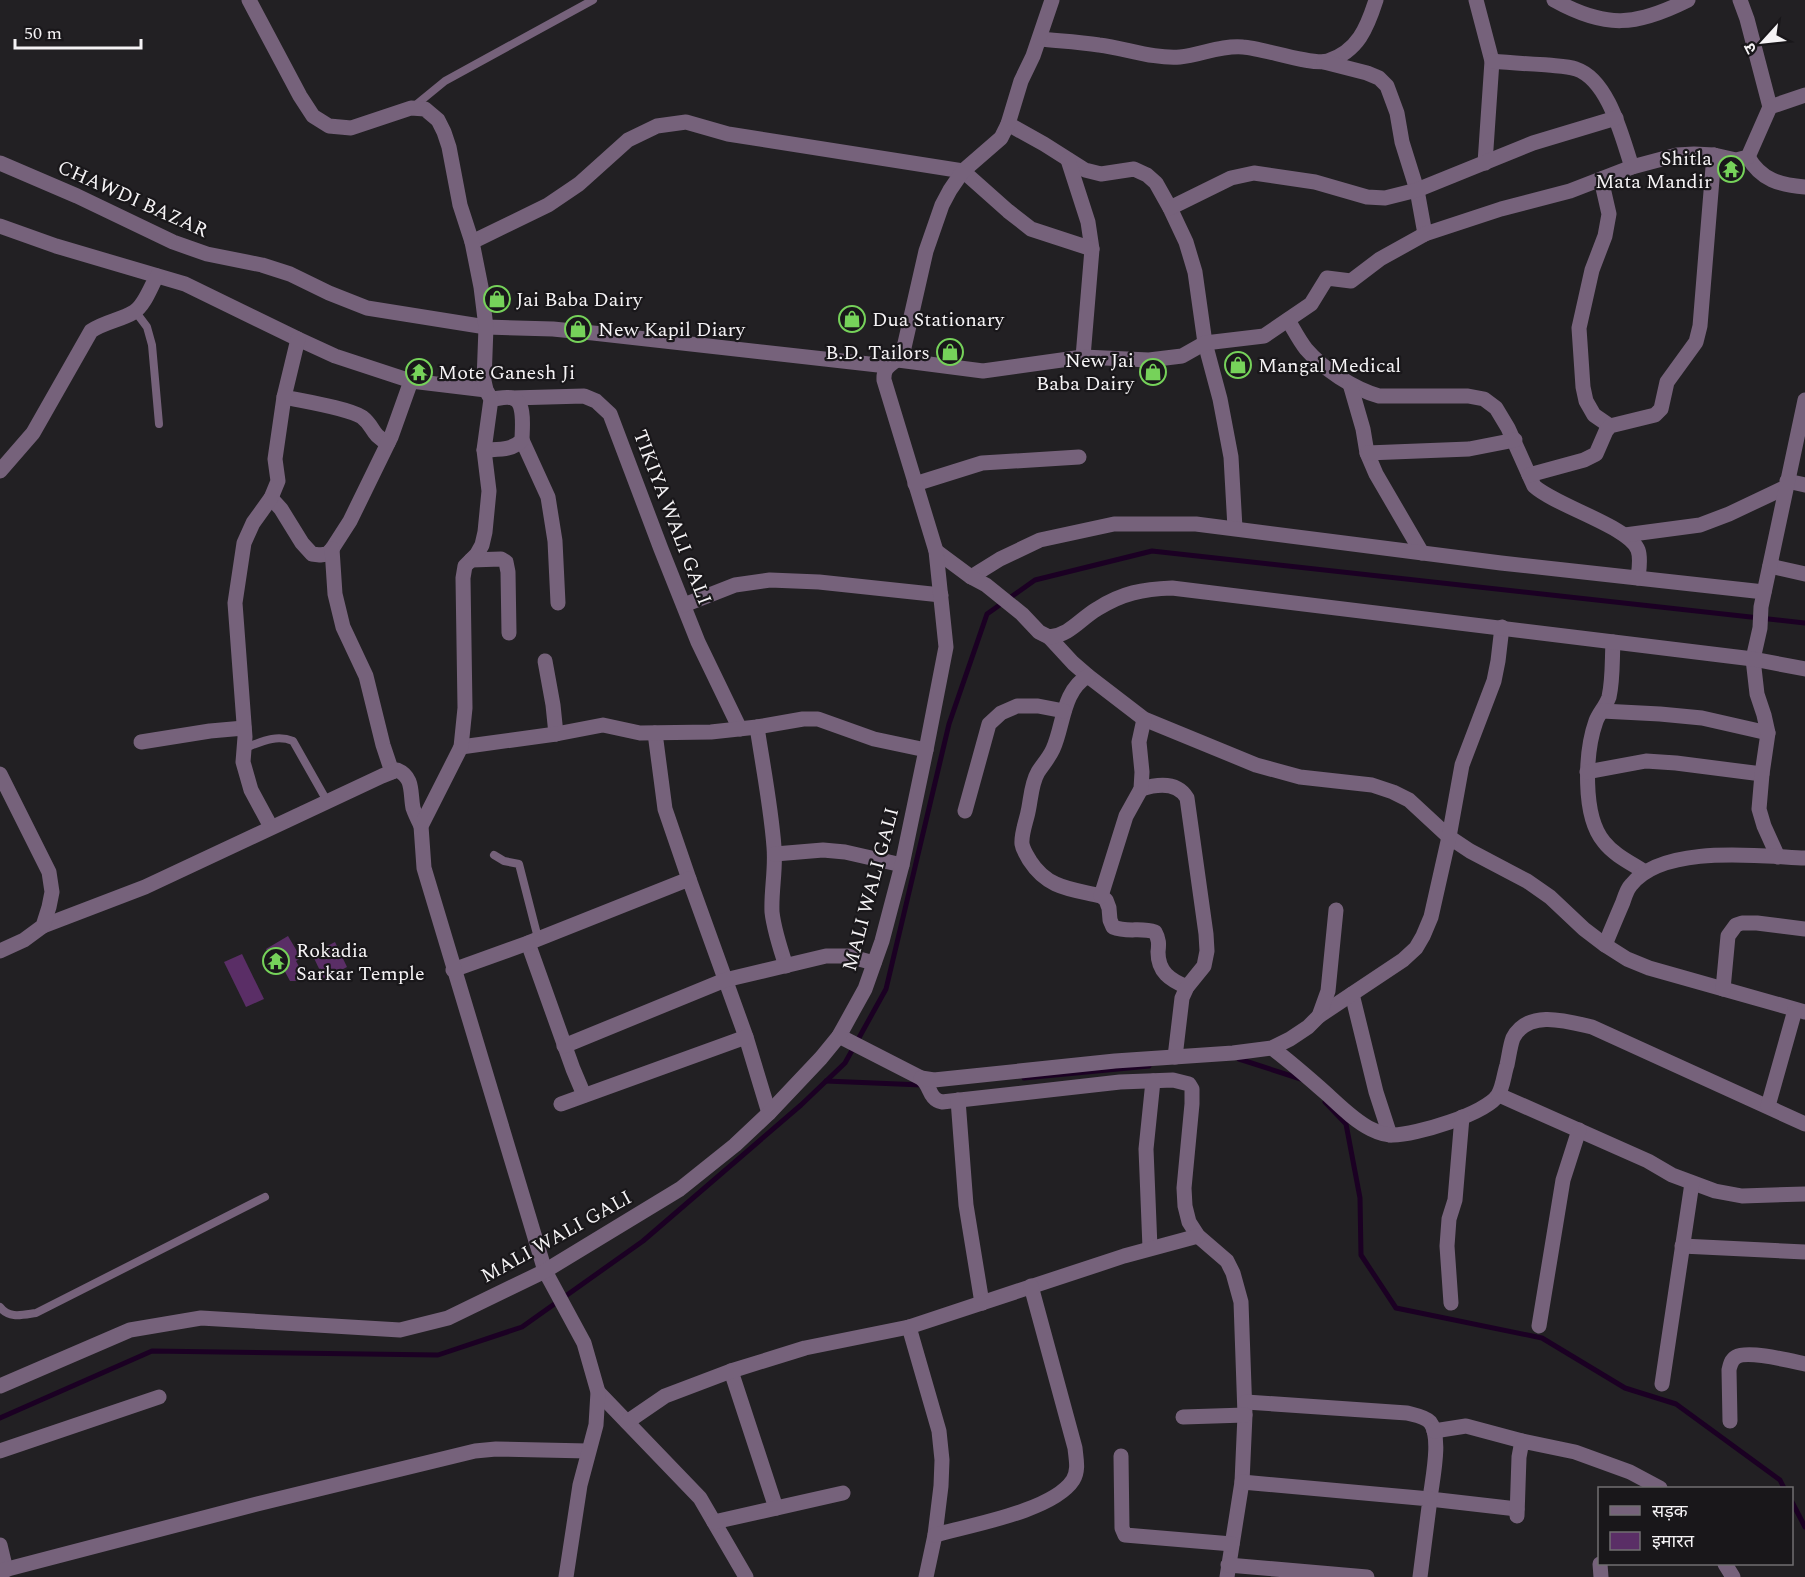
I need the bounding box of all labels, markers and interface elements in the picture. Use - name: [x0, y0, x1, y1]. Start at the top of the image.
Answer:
- scale bar: [15, 12, 141, 50]
- north arrow: [1733, 12, 1793, 72]
- text: 50 m: [24, 20, 62, 47]
- text: उ: [1737, 38, 1763, 58]
- place label: Shitla Mata Mandir: [1595, 144, 1712, 197]
- street label: CHAWDI BAZAR: [53, 152, 213, 246]
- temple icon: Shitla Mata Mandir: [1716, 154, 1746, 184]
- shop icon: Jai Baba Dairy: [482, 284, 512, 314]
- place label: Jai Baba Dairy: [516, 285, 644, 315]
- shop icon: Dua Stationary: [837, 304, 867, 334]
- place label: Dua Stationary: [872, 305, 1006, 335]
- shop icon: New Kapil Diary: [563, 314, 593, 344]
- place label: New Kapil Diary: [598, 315, 746, 345]
- shop icon: B.D. Tailors: [935, 337, 965, 367]
- place label: B.D. Tailors: [825, 338, 930, 368]
- place label: New Jai Baba Dairy: [1036, 346, 1135, 399]
- shop icon: Mangal Medical: [1223, 350, 1253, 380]
- place label: Mangal Medical: [1258, 351, 1401, 381]
- temple icon: Mote Ganesh Ji: [404, 357, 434, 387]
- shop icon: New Jai Baba Dairy: [1138, 357, 1168, 387]
- place label: Mote Ganesh Ji: [438, 358, 575, 388]
- street label: TIKIYA WALI GALI: [625, 425, 719, 609]
- street label: MALI WALI GALI: [835, 804, 907, 975]
- place label: Rokadia Sarkar Temple: [296, 936, 425, 989]
- temple icon: Rokadia Sarkar Temple: [261, 946, 291, 976]
- street label: MALI WALI GALI: [475, 1183, 638, 1291]
- legend: [1598, 1487, 1793, 1565]
- text: सड़क: [1652, 1498, 1689, 1525]
- text: इमारत: [1652, 1528, 1695, 1555]

